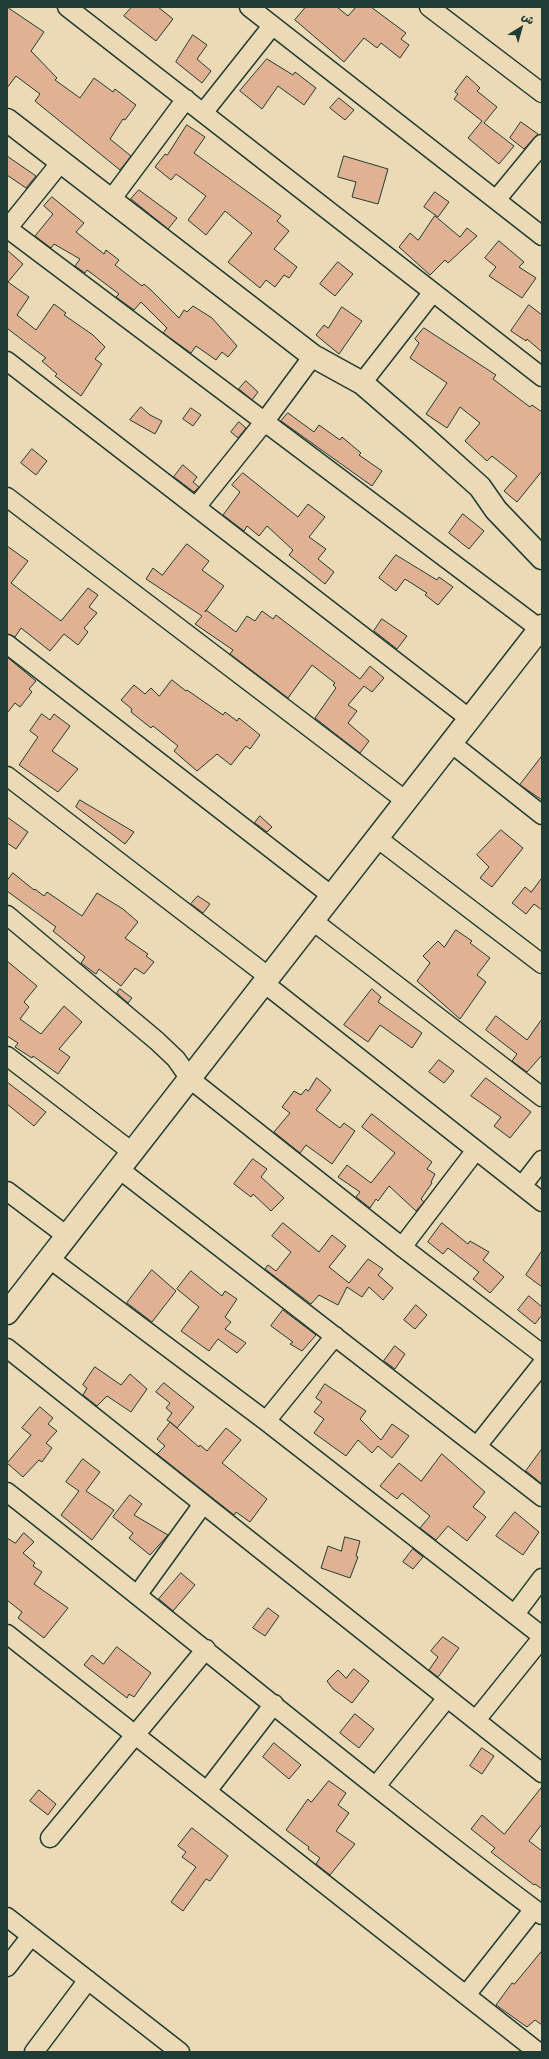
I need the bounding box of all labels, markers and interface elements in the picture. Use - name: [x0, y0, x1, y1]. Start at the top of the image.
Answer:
- north arrow: [501, 8, 541, 48]
- text: ش: [519, 9, 537, 28]

